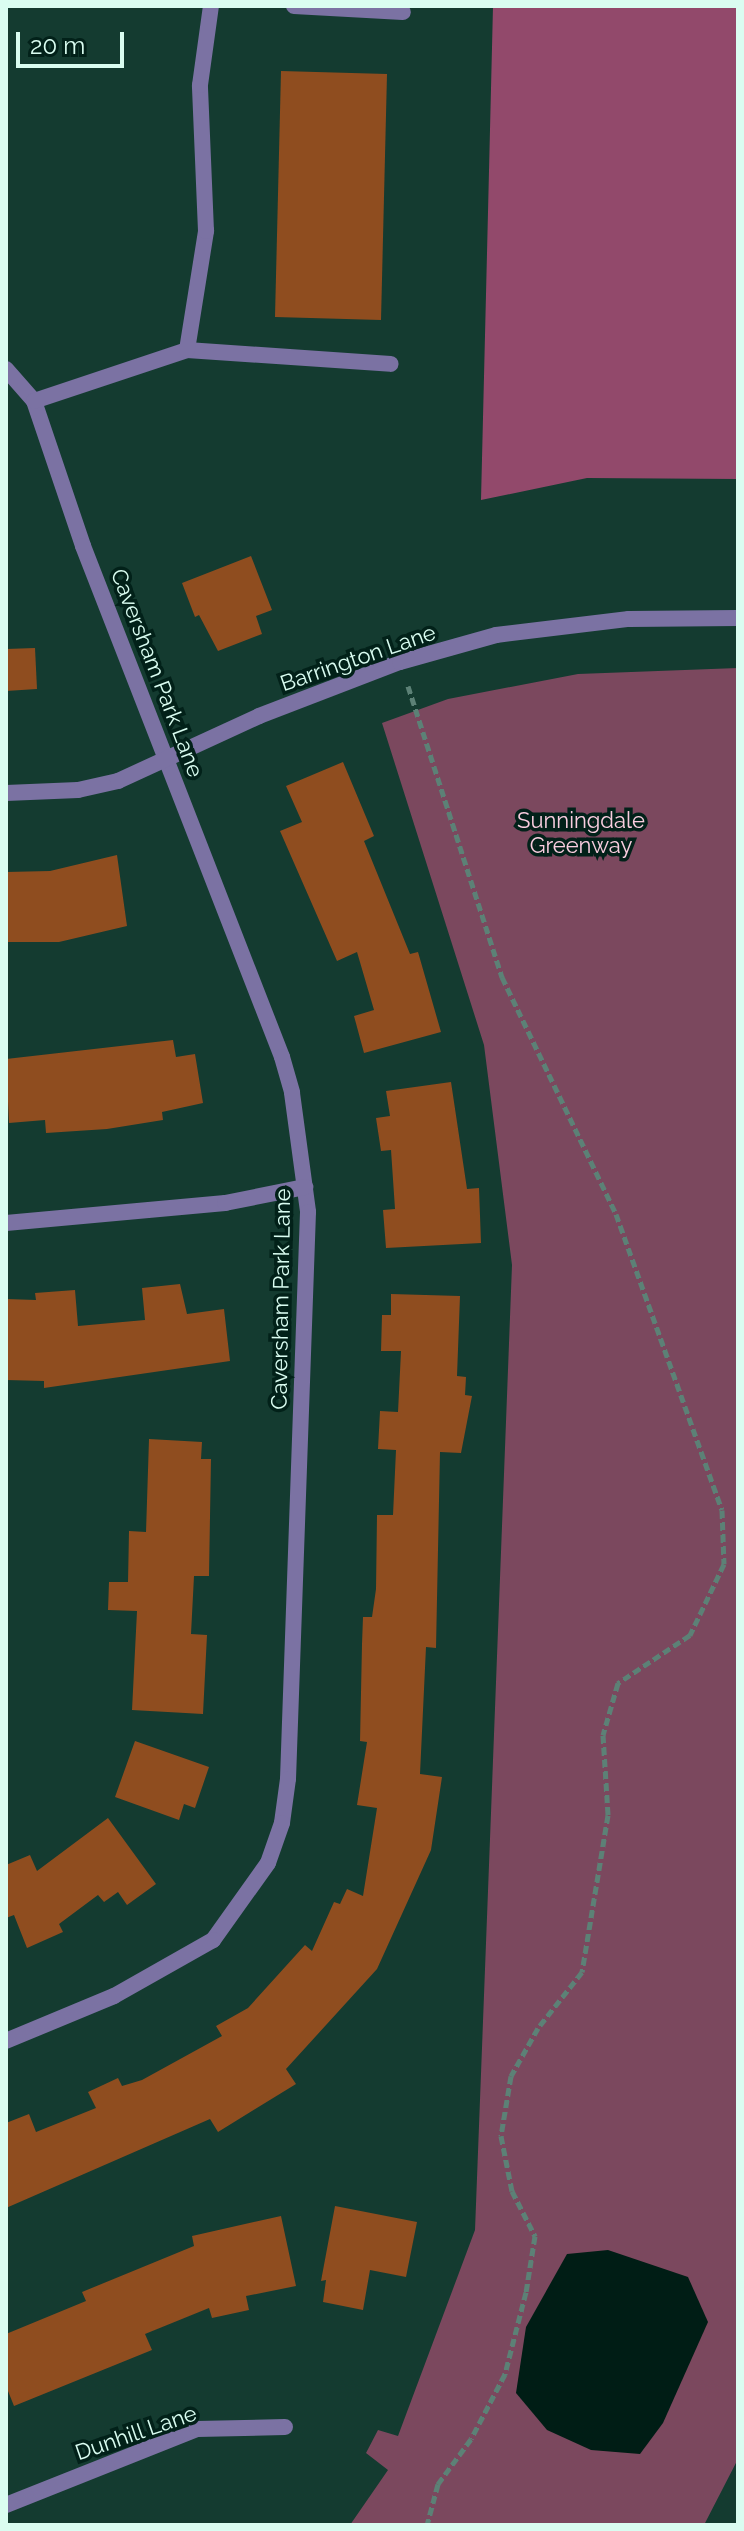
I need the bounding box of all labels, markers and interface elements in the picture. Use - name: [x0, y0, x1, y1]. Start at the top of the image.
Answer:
- scale bar: [20, 16, 128, 66]
- text: 20 m: [30, 31, 85, 60]
- street label: Caversham Park Lane: [105, 565, 209, 781]
- street label: Barrington Lane: [277, 619, 439, 697]
- park label: Sunningdale Greenway: [517, 807, 645, 858]
- street label: Caversham Park Lane: [266, 1188, 296, 1410]
- street label: Dunhill Lane: [71, 2400, 201, 2466]

